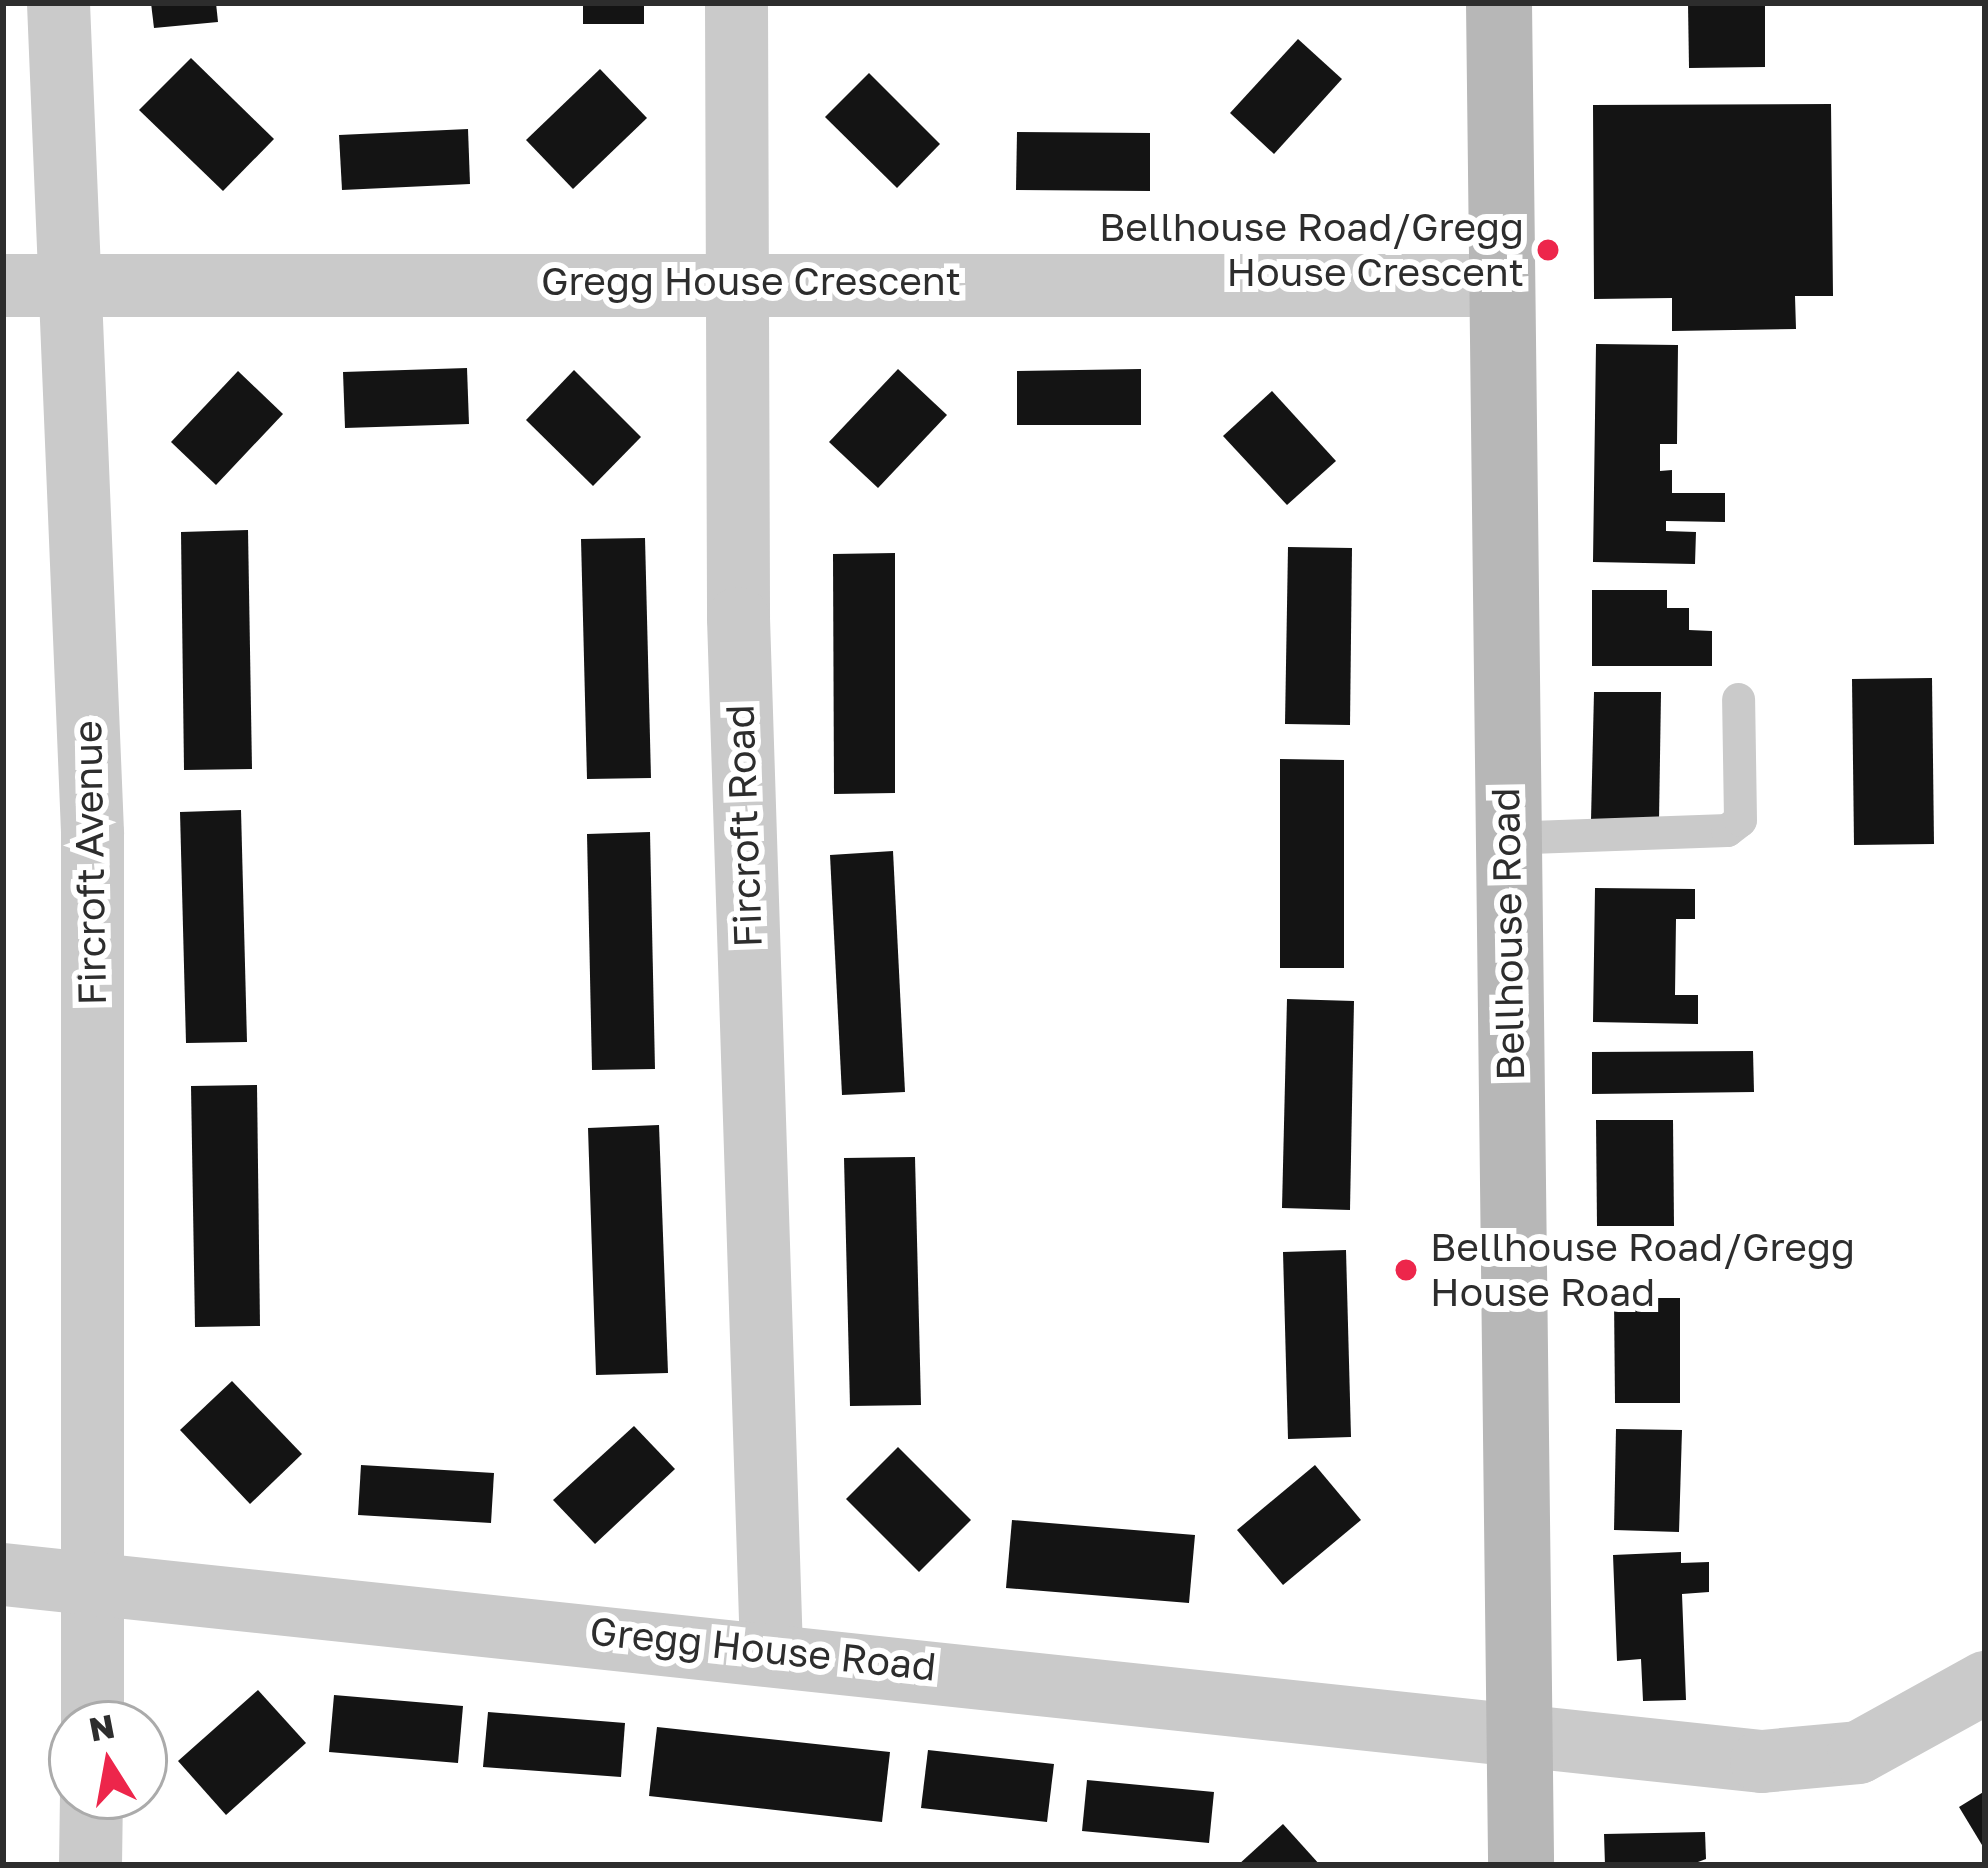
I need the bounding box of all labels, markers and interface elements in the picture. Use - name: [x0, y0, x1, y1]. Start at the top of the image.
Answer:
- place label: Bellhouse Road/Gregg House Crescent: [1099, 205, 1524, 296]
- marker: Bellhouse Road/Gregg House Crescent: [1535, 237, 1561, 263]
- street label: Gregg House Crescent: [541, 258, 961, 304]
- street label: Fircroft Road: [716, 704, 772, 948]
- street label: Fircroft Avenue: [64, 720, 116, 1006]
- street label: Bellhouse Road: [1482, 787, 1534, 1081]
- place label: Bellhouse Road/Gregg House Road: [1430, 1225, 1855, 1316]
- marker: Bellhouse Road/Gregg House Road: [1393, 1257, 1419, 1283]
- street label: Gregg House Road: [588, 1608, 938, 1690]
- north arrow: [48, 1700, 168, 1820]
- text: N: [86, 1706, 118, 1749]

